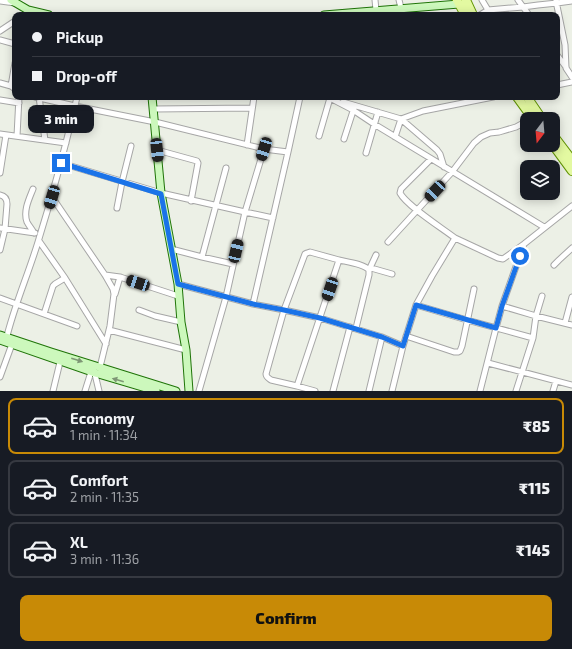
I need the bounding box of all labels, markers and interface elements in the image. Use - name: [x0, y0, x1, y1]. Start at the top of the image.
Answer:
- text: Pickup: [56, 28, 103, 46]
- text: Drop-off: [56, 67, 117, 85]
- callout: 3 min: [28, 105, 94, 133]
- text: 3 min: [44, 111, 78, 127]
- north arrow: [520, 112, 560, 152]
- map controls: [520, 112, 560, 200]
- car: [255, 136, 273, 162]
- car: [150, 137, 164, 163]
- route end: [52, 154, 70, 172]
- button: layers: [520, 160, 560, 200]
- car: [422, 178, 448, 204]
- car: [43, 184, 61, 210]
- car: [227, 238, 245, 264]
- route start: [511, 247, 529, 265]
- car: [125, 274, 151, 292]
- car: [320, 276, 340, 302]
- one-way arrow: [71, 357, 83, 363]
- one-way arrow: [112, 377, 124, 383]
- icon: car: [22, 408, 58, 444]
- text: Economy: [70, 409, 135, 427]
- text: ₹85: [523, 417, 550, 435]
- text: 1 min · 11:34: [70, 427, 138, 443]
- icon: car: [22, 470, 58, 506]
- text: Comfort: [70, 471, 128, 489]
- text: ₹115: [519, 479, 550, 497]
- text: 2 min · 11:35: [70, 489, 139, 505]
- icon: car: [22, 532, 58, 568]
- text: XL: [70, 533, 88, 551]
- text: ₹145: [516, 541, 550, 559]
- text: 3 min · 11:36: [70, 551, 139, 567]
- button: Confirm: [20, 595, 552, 641]

